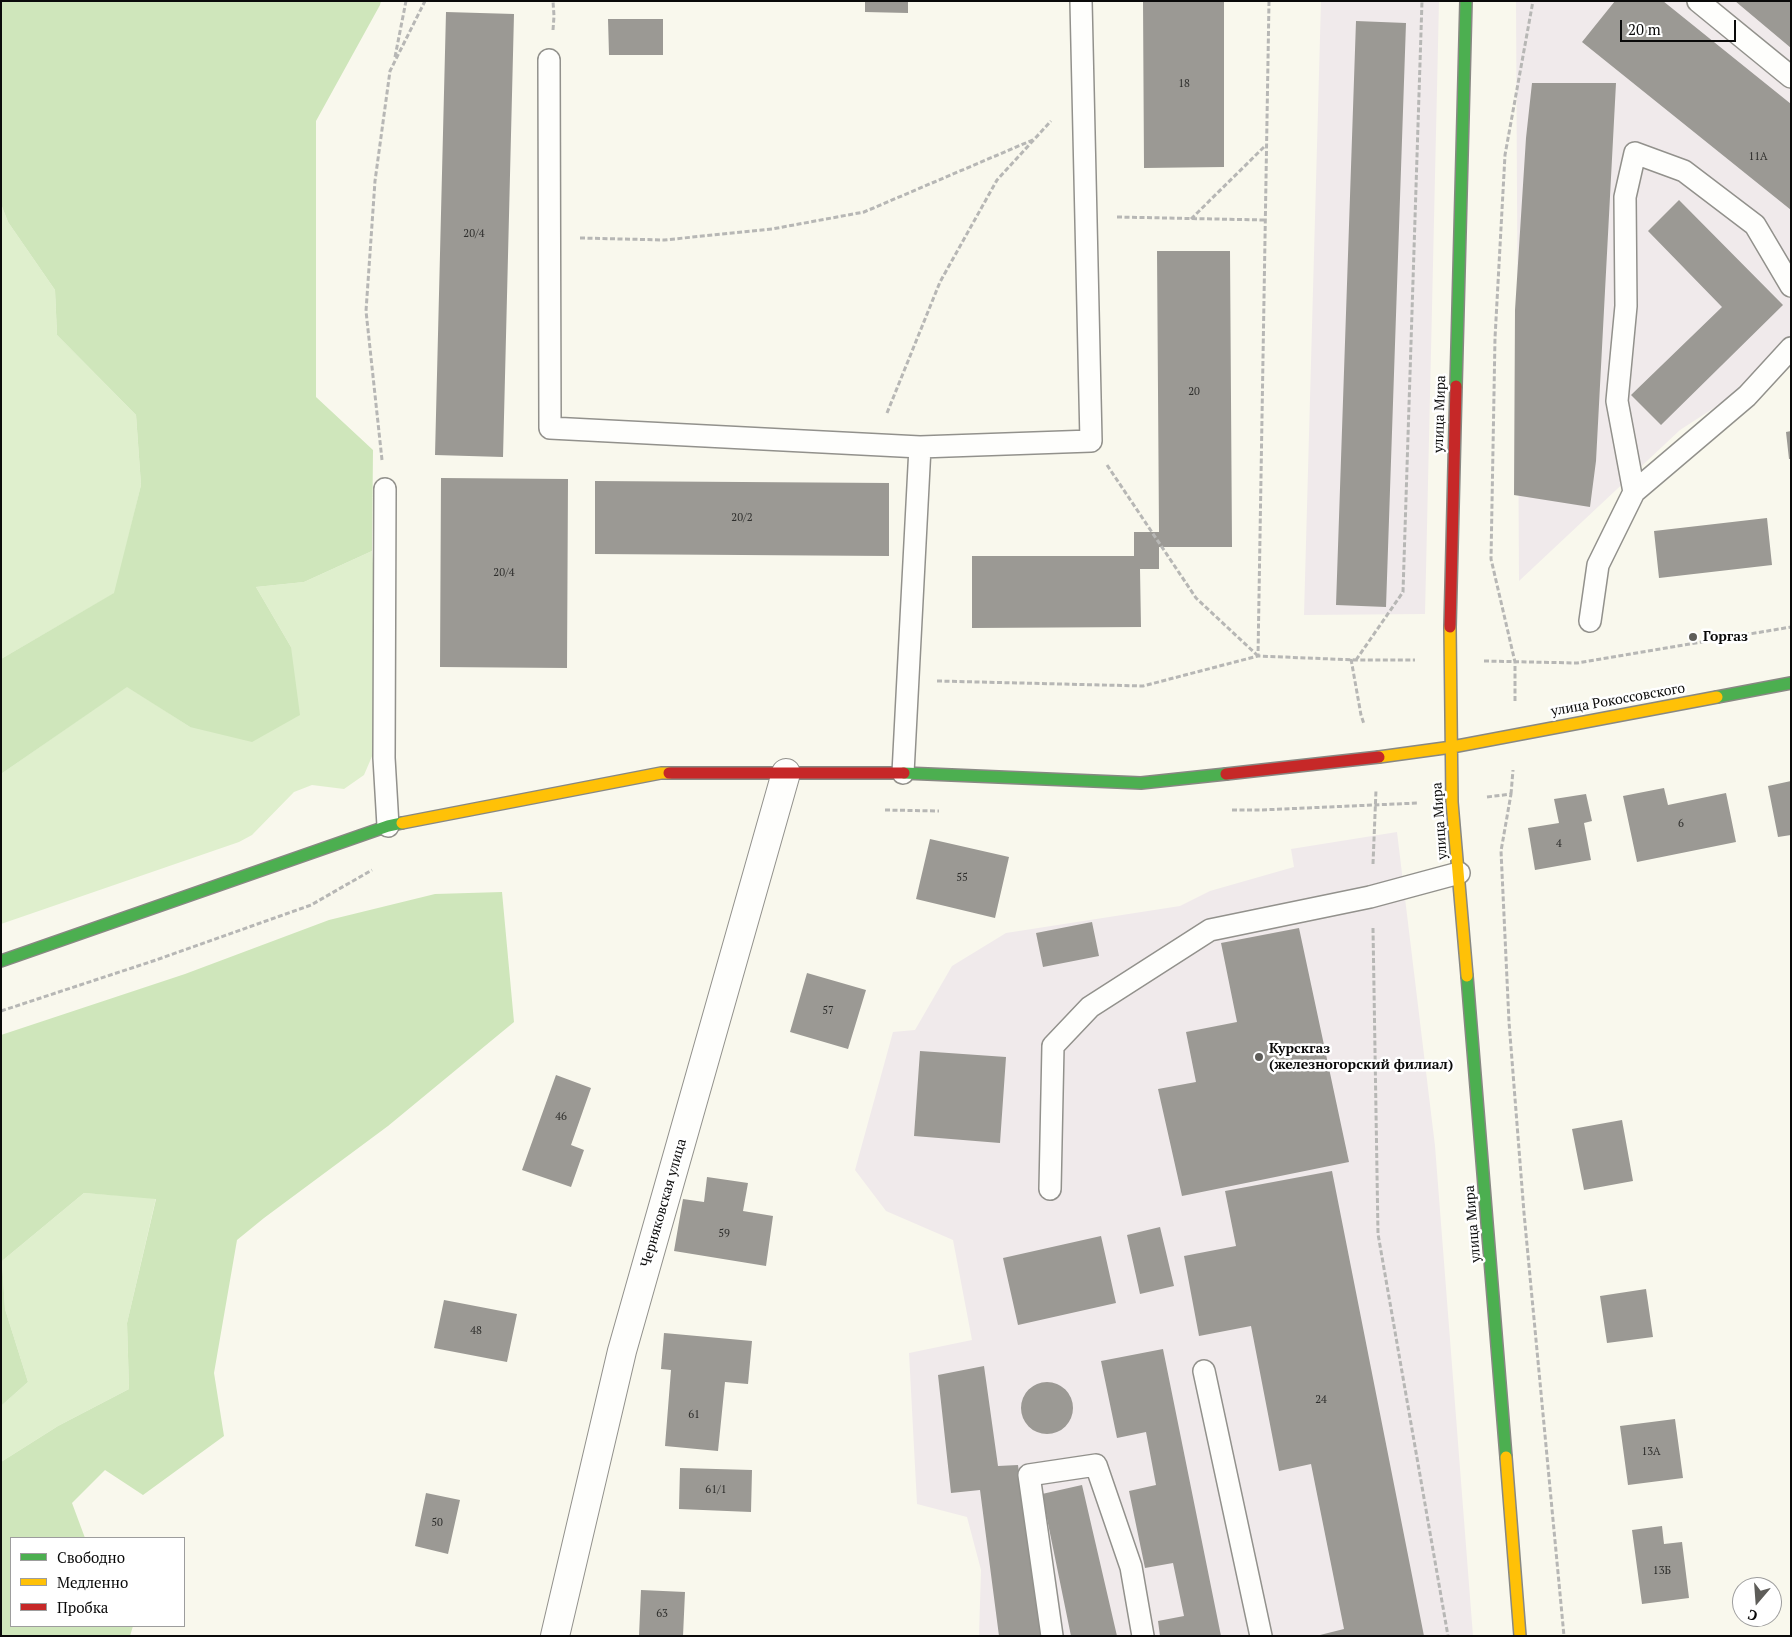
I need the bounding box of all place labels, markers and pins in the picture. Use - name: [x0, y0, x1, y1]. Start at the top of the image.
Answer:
- place label: Горгаз: [1703, 629, 1748, 645]
- marker: Горгаз: [1687, 631, 1699, 643]
- place label: Курскгаз (железногорский филиал): [1269, 1041, 1453, 1074]
- marker: Курскгаз (железногорский филиал): [1253, 1051, 1265, 1063]

